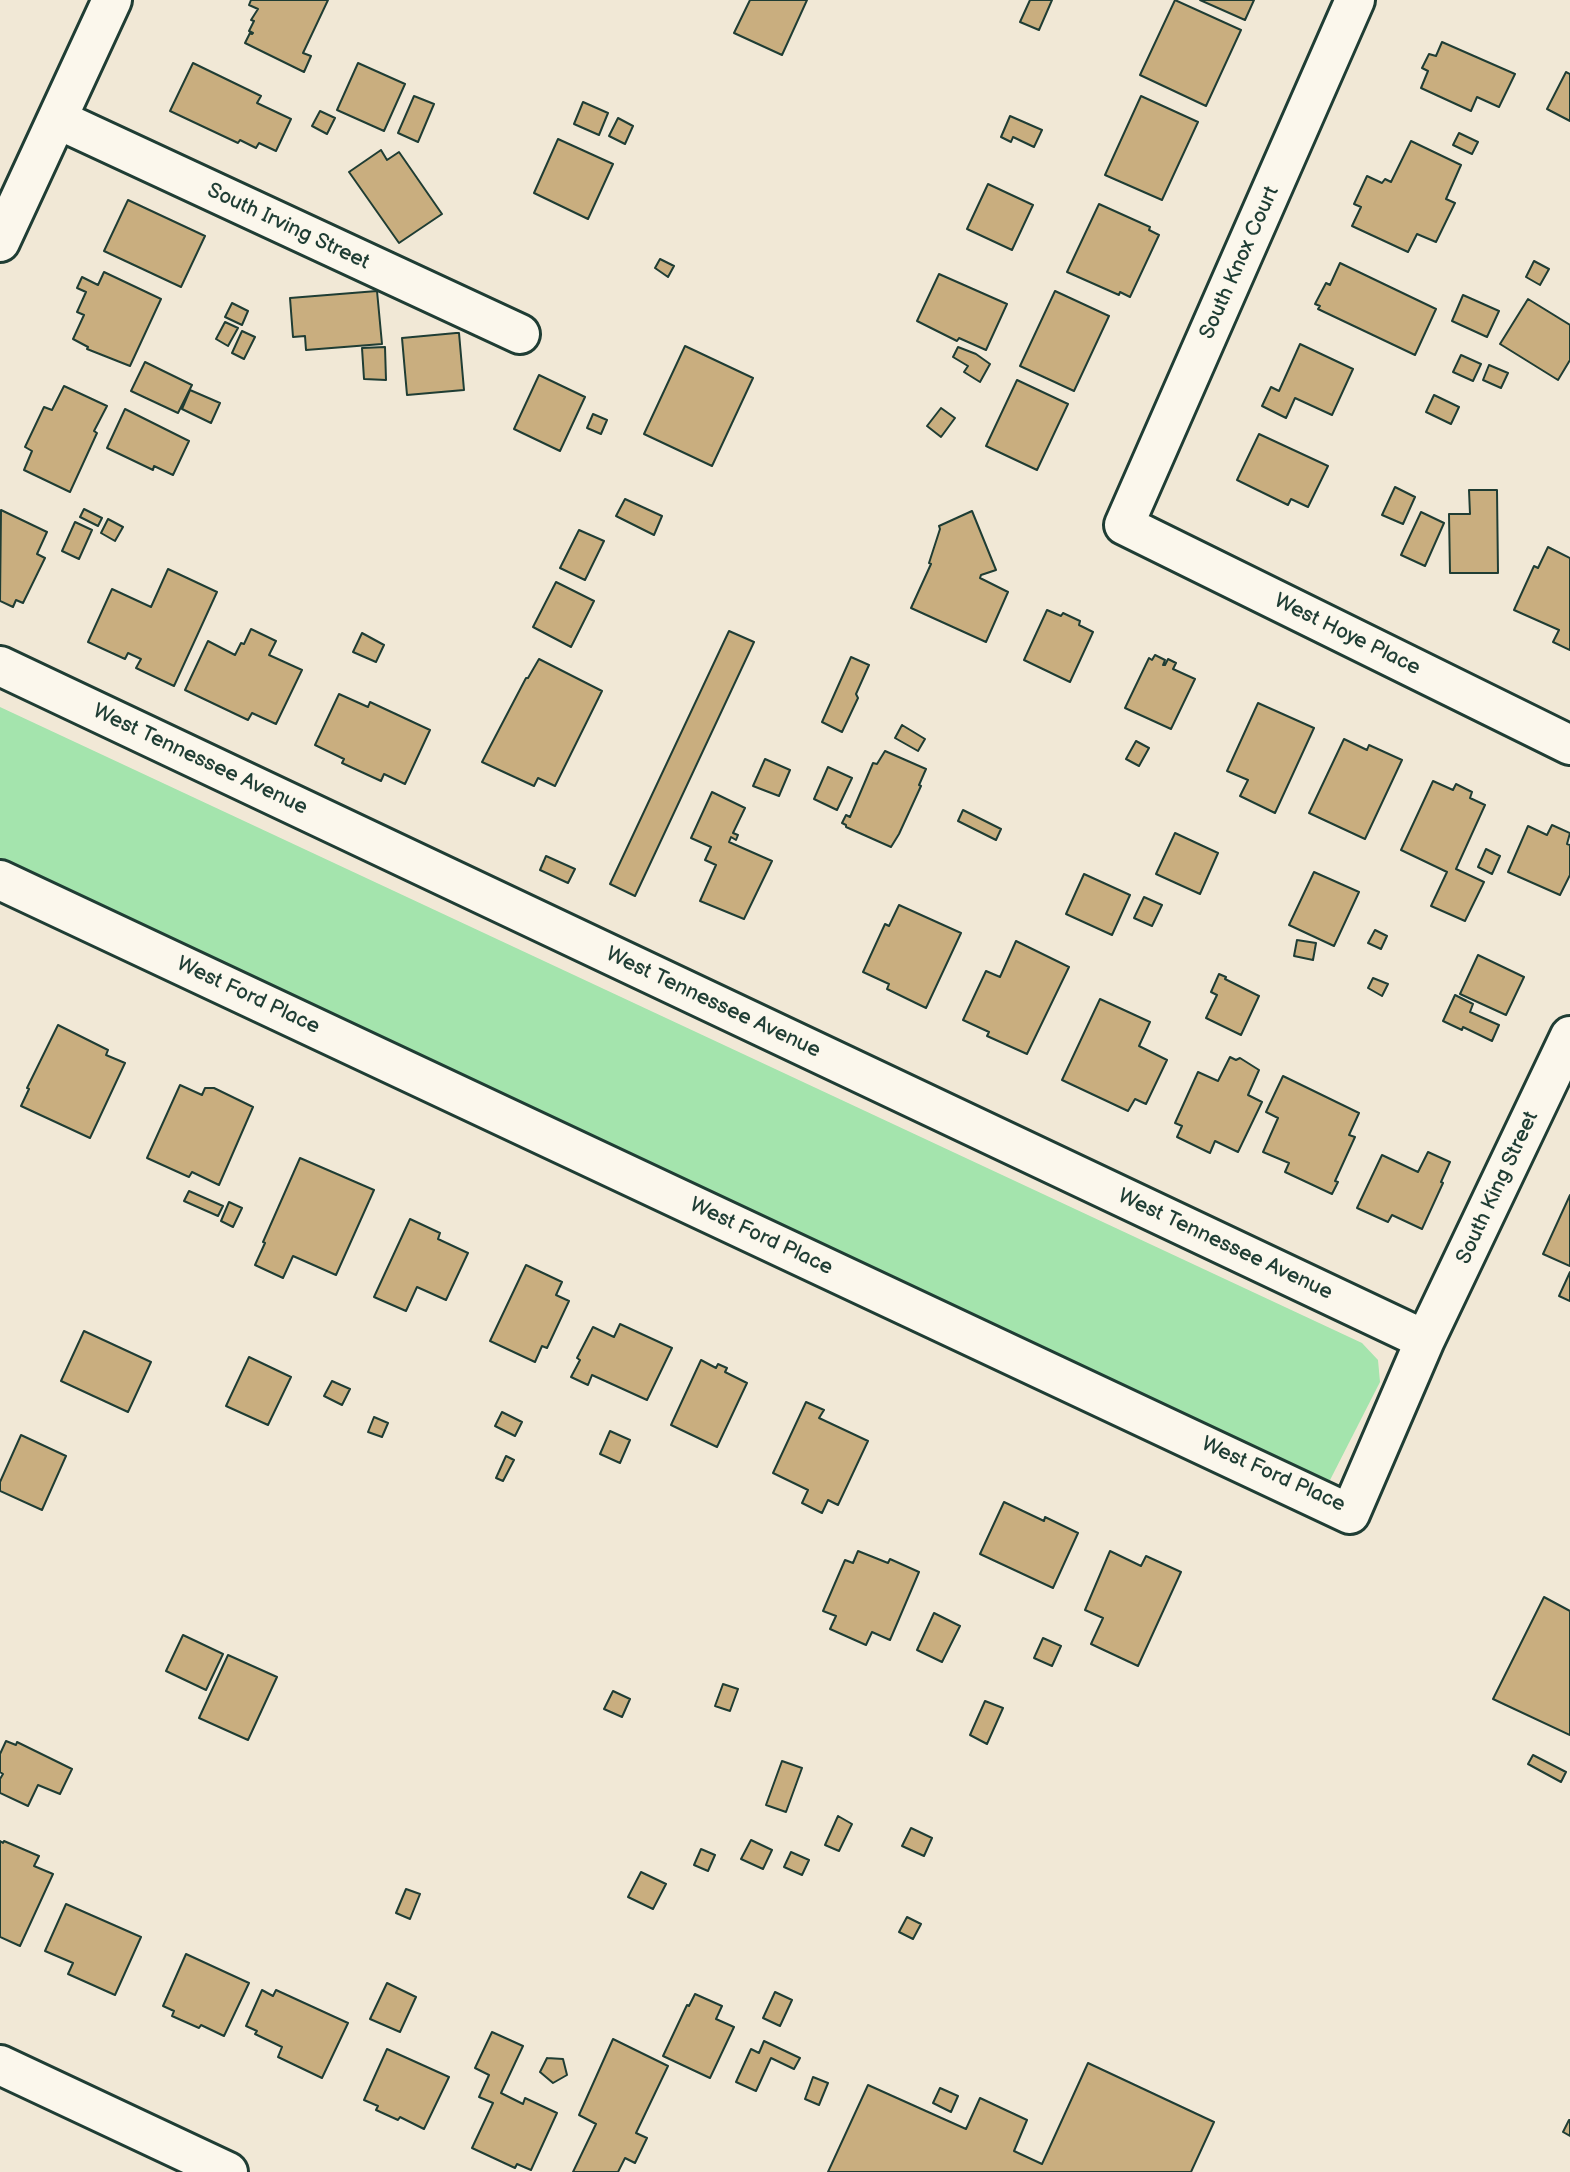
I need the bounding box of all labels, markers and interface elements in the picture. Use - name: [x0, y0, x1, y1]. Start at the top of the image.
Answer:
- street label: South Irving Street: [203, 178, 373, 276]
- street label: South Knox Court: [1195, 183, 1285, 343]
- street label: West Hoye Place: [1270, 589, 1424, 681]
- street label: West Tennessee Avenue: [89, 699, 311, 821]
- street label: West Tennessee Avenue: [602, 942, 824, 1064]
- street label: West Ford Place: [173, 952, 323, 1040]
- street label: South King Street: [1452, 1108, 1544, 1268]
- street label: West Tennessee Avenue: [1114, 1184, 1336, 1306]
- street label: West Ford Place: [686, 1193, 836, 1281]
- street label: West Ford Place: [1197, 1432, 1349, 1518]

